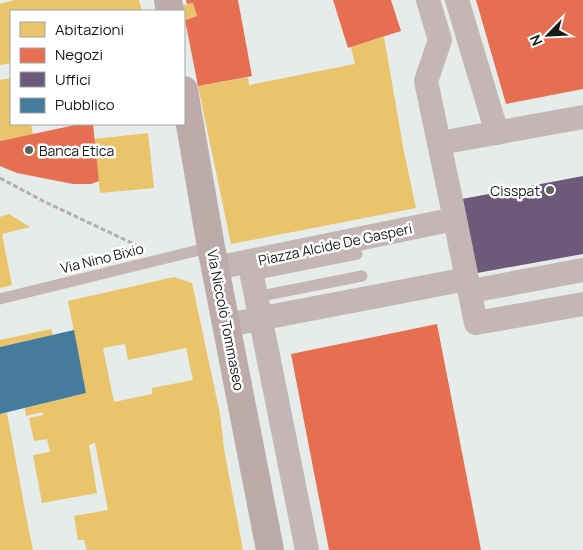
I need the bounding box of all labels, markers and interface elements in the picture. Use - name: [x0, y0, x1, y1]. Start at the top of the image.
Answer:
- legend: [10, 10, 185, 125]
- north arrow: [523, 10, 573, 60]
- text: Abitazioni: [55, 19, 124, 40]
- text: N: [525, 32, 546, 49]
- text: Negozi: [55, 44, 103, 65]
- text: Uffici: [55, 69, 91, 90]
- text: Pubblico: [55, 94, 115, 115]
- place label: Banca Etica: [39, 141, 114, 160]
- marker: Banca Etica: [23, 144, 35, 156]
- place label: Cisspat: [490, 181, 540, 200]
- marker: Cisspat: [544, 184, 556, 196]
- street label: Piazza Alcide De Gasperi: [256, 218, 414, 270]
- street label: Via Nino Bixio: [58, 239, 146, 277]
- street label: Via Niccolò Tommaseo: [203, 248, 249, 392]

